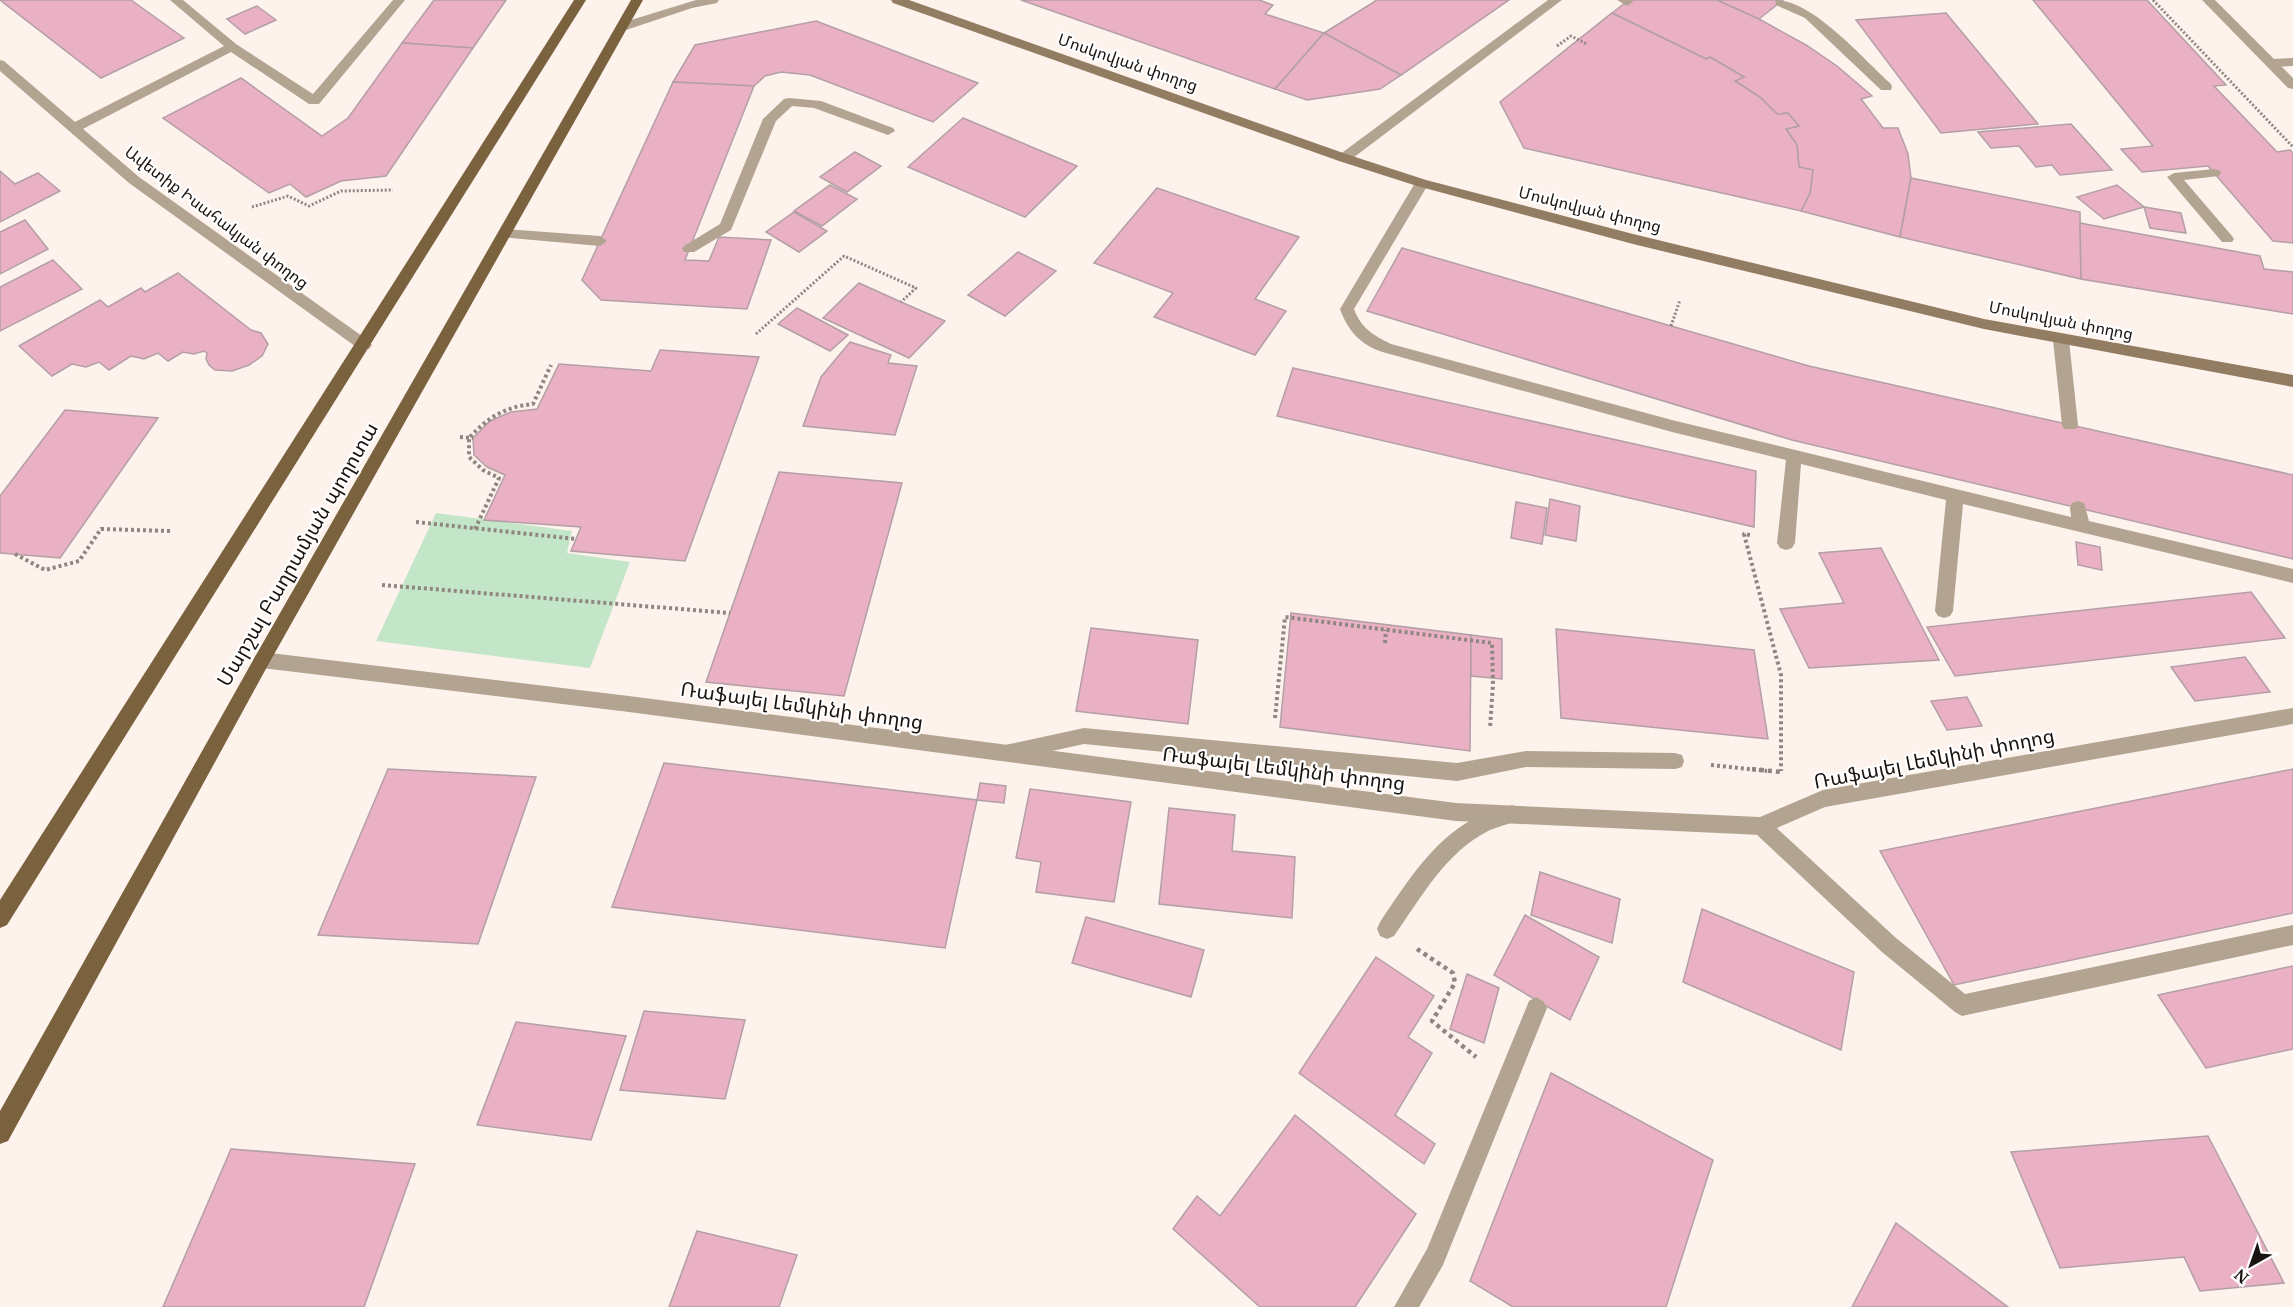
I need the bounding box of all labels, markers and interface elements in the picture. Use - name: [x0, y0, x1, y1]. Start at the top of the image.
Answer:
- street label: Մոսկովյան փողոց: [1055, 28, 1201, 96]
- street label: Ավետիք Իսահակյան փողոց: [121, 141, 313, 293]
- street label: Մոսկովյան փողոց: [1516, 181, 1664, 237]
- street label: Մոսկովյան փողոց: [1987, 295, 2135, 345]
- street label: Մարշալ Բաղրամյան պողոտա: [210, 417, 384, 691]
- street label: Ռաֆայել Լեմկինի փողոց: [679, 675, 925, 735]
- street label: Ռաֆայել Լեմկինի փողոց: [1811, 721, 2057, 795]
- street label: Ռաֆայել Լեմկինի փողոց: [1161, 740, 1407, 796]
- north arrow: [2221, 1235, 2281, 1295]
- text: N: [2229, 1264, 2253, 1289]

